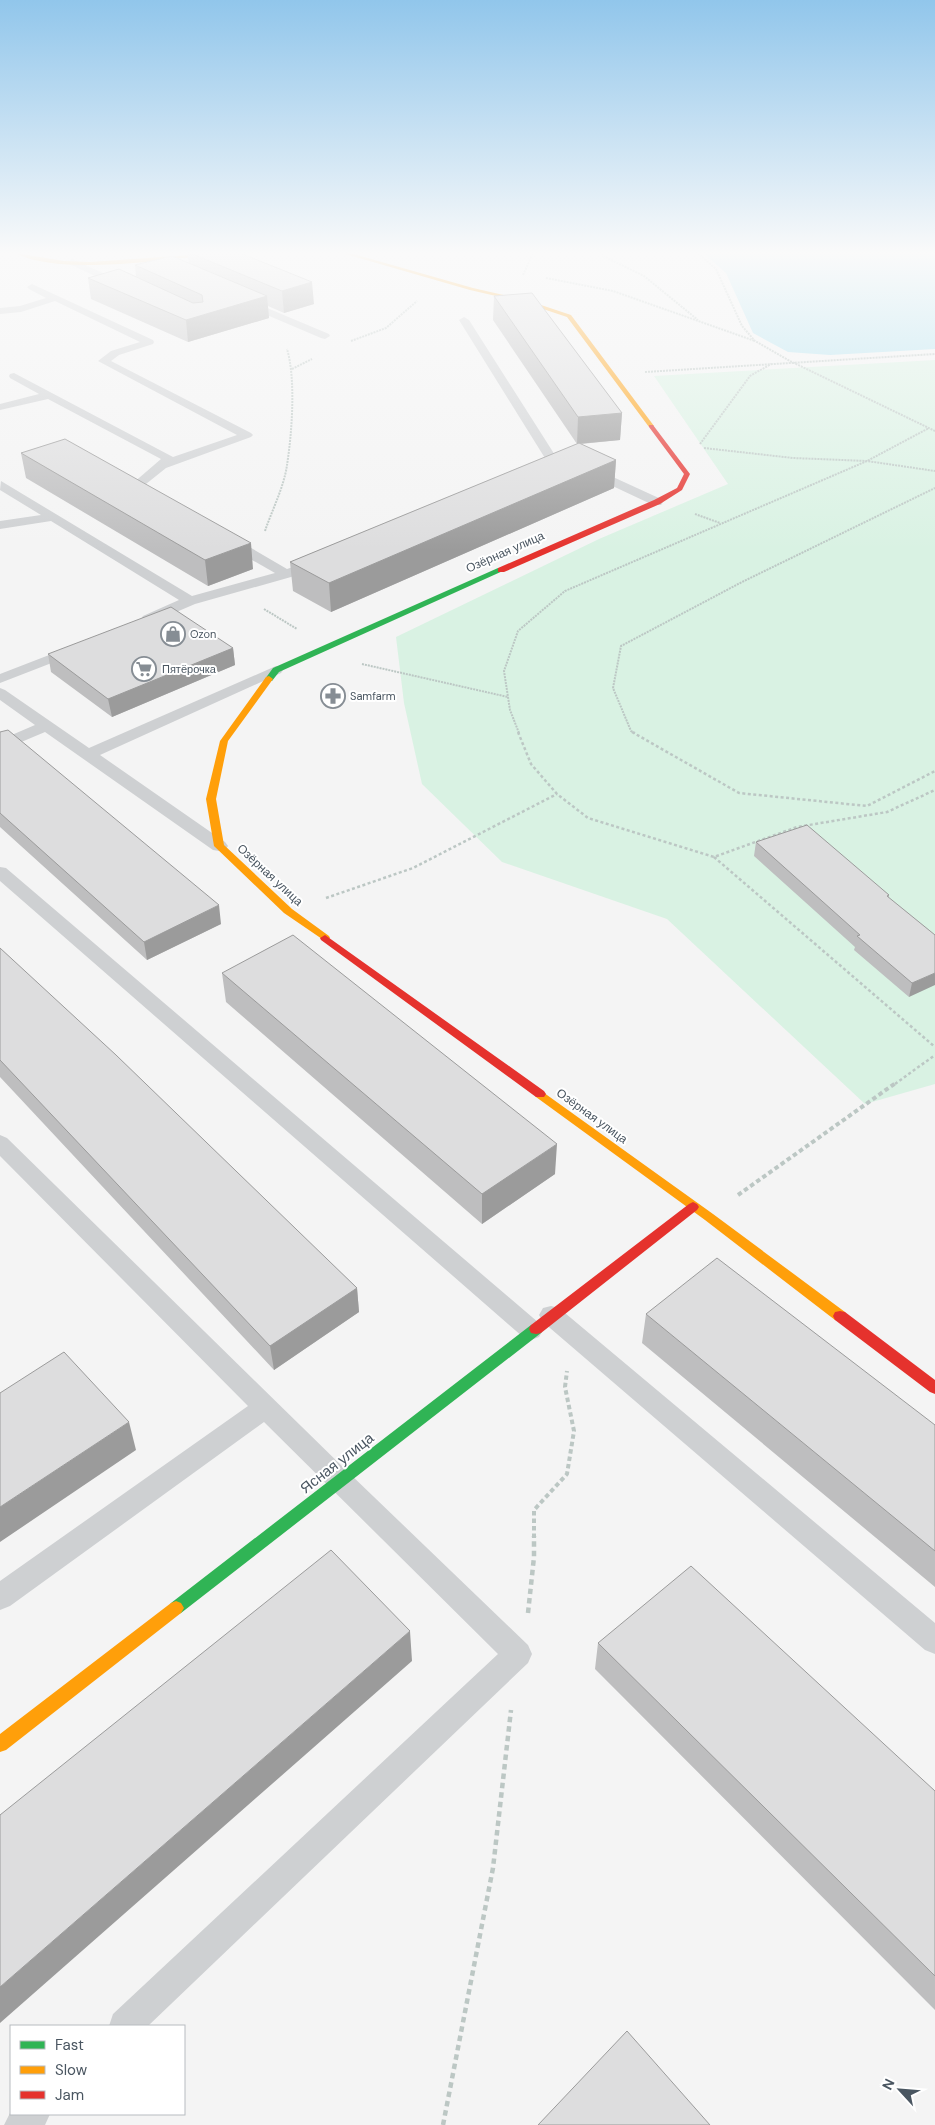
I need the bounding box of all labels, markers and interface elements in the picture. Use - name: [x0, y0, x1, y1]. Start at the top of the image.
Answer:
- street label: Озёрная улица: [463, 527, 547, 576]
- shop icon: Ozon: [160, 621, 186, 647]
- place label: Ozon: [190, 627, 216, 641]
- supermarket icon: Пятёрочка: [131, 656, 157, 682]
- place label: Пятёрочка: [162, 662, 217, 676]
- pharmacy icon: Samfarm: [320, 683, 346, 709]
- place label: Samfarm: [350, 689, 396, 703]
- street label: Озёрная улица: [234, 840, 306, 910]
- street label: Озёрная улица: [553, 1085, 631, 1147]
- street label: Ясная улица: [296, 1428, 378, 1498]
- legend: [10, 2025, 185, 2115]
- text: Fast: [55, 2035, 84, 2055]
- text: Slow: [55, 2060, 88, 2080]
- north arrow: [875, 2065, 925, 2115]
- text: N: [878, 2076, 899, 2093]
- text: Jam: [55, 2085, 84, 2105]

